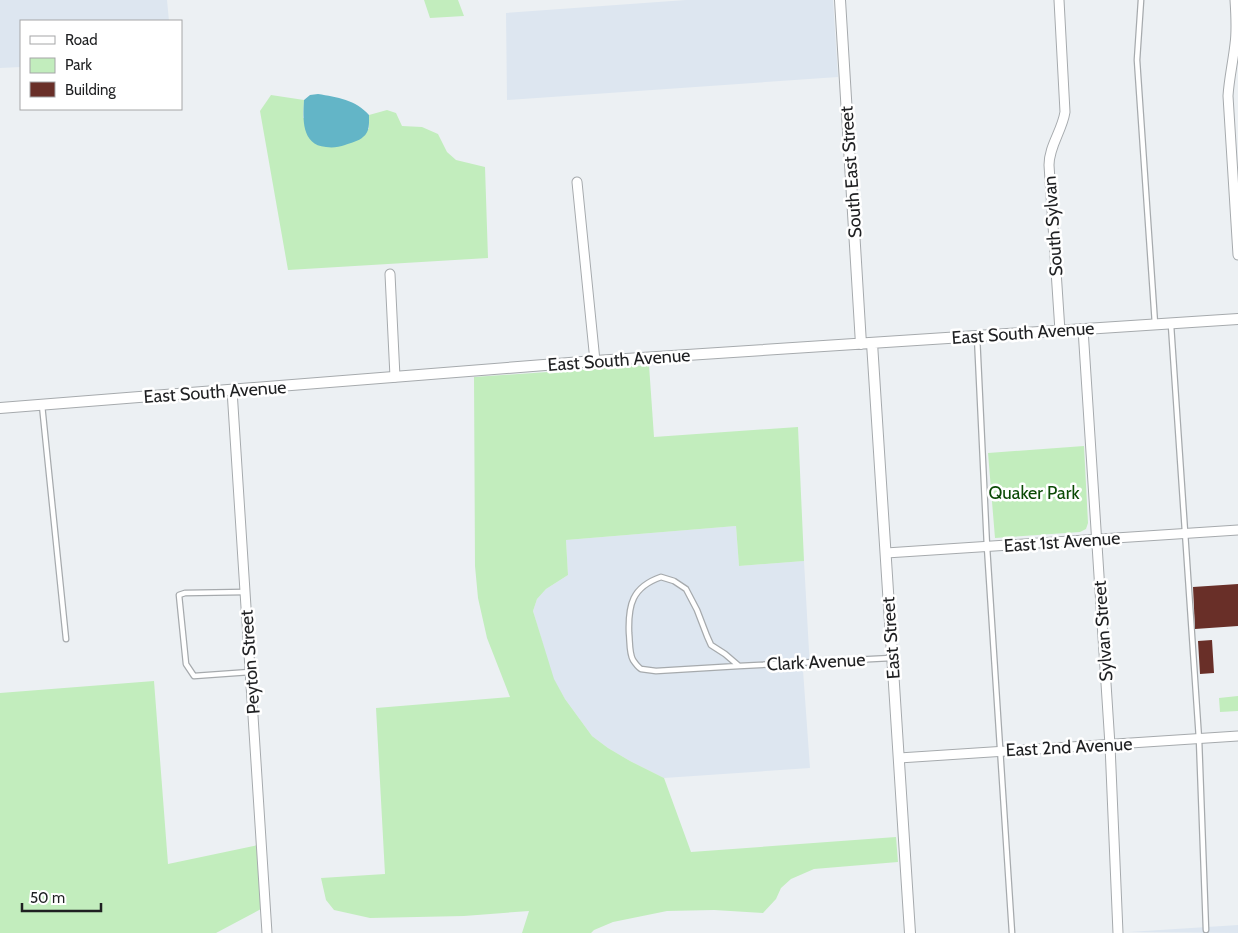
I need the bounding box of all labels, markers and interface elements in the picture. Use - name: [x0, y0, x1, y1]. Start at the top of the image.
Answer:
- legend: [20, 20, 182, 110]
- text: Road: [65, 31, 98, 49]
- text: Park: [65, 56, 92, 74]
- text: Building: [65, 81, 116, 99]
- street label: South East Street: [835, 105, 867, 239]
- street label: South Sylvan: [1039, 175, 1067, 277]
- street label: East South Avenue: [951, 317, 1095, 349]
- street label: East South Avenue: [547, 344, 691, 376]
- street label: East South Avenue: [143, 376, 287, 408]
- park label: Quaker Park: [989, 482, 1080, 504]
- street label: East 1st Avenue: [1003, 527, 1121, 557]
- street label: Sylvan Street: [1088, 580, 1118, 682]
- street label: East Street: [877, 596, 905, 680]
- street label: Peyton Street: [235, 609, 265, 715]
- street label: Clark Avenue: [766, 648, 866, 676]
- street label: East 2nd Avenue: [1005, 733, 1133, 761]
- scale bar: [22, 880, 101, 912]
- text: 50 m: [30, 889, 65, 907]

